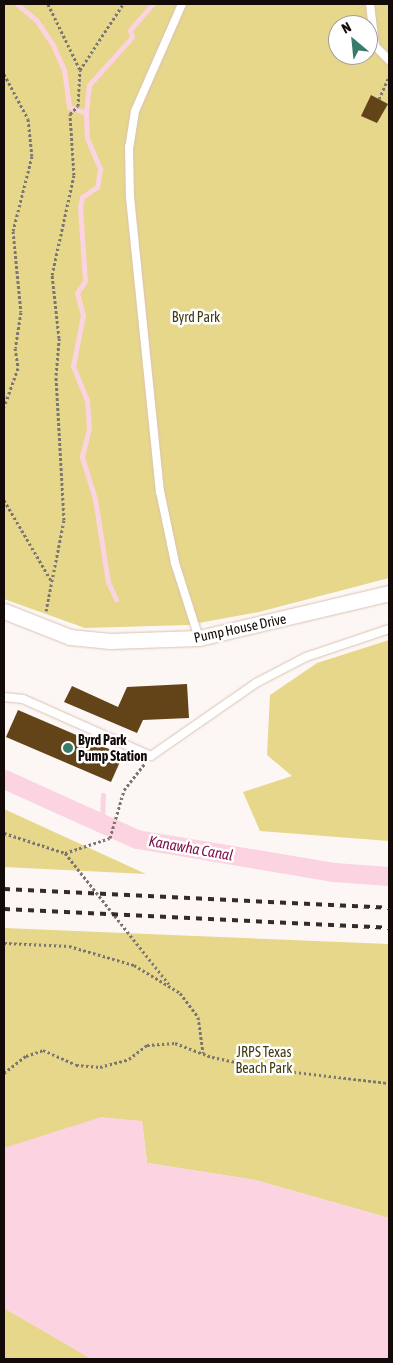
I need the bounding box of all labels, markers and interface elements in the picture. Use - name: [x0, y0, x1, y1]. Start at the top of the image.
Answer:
- north arrow: [328, 15, 378, 65]
- text: N: [339, 19, 354, 37]
- park label: Byrd Park: [172, 309, 220, 325]
- street label: Pump House Drive: [192, 610, 288, 646]
- place label: Byrd Park Pump Station: [78, 732, 147, 764]
- marker: Byrd Park Pump Station: [62, 742, 74, 754]
- water label: Kanawha Canal: [147, 832, 235, 864]
- park label: JRPS Texas Beach Park: [236, 1044, 292, 1076]

